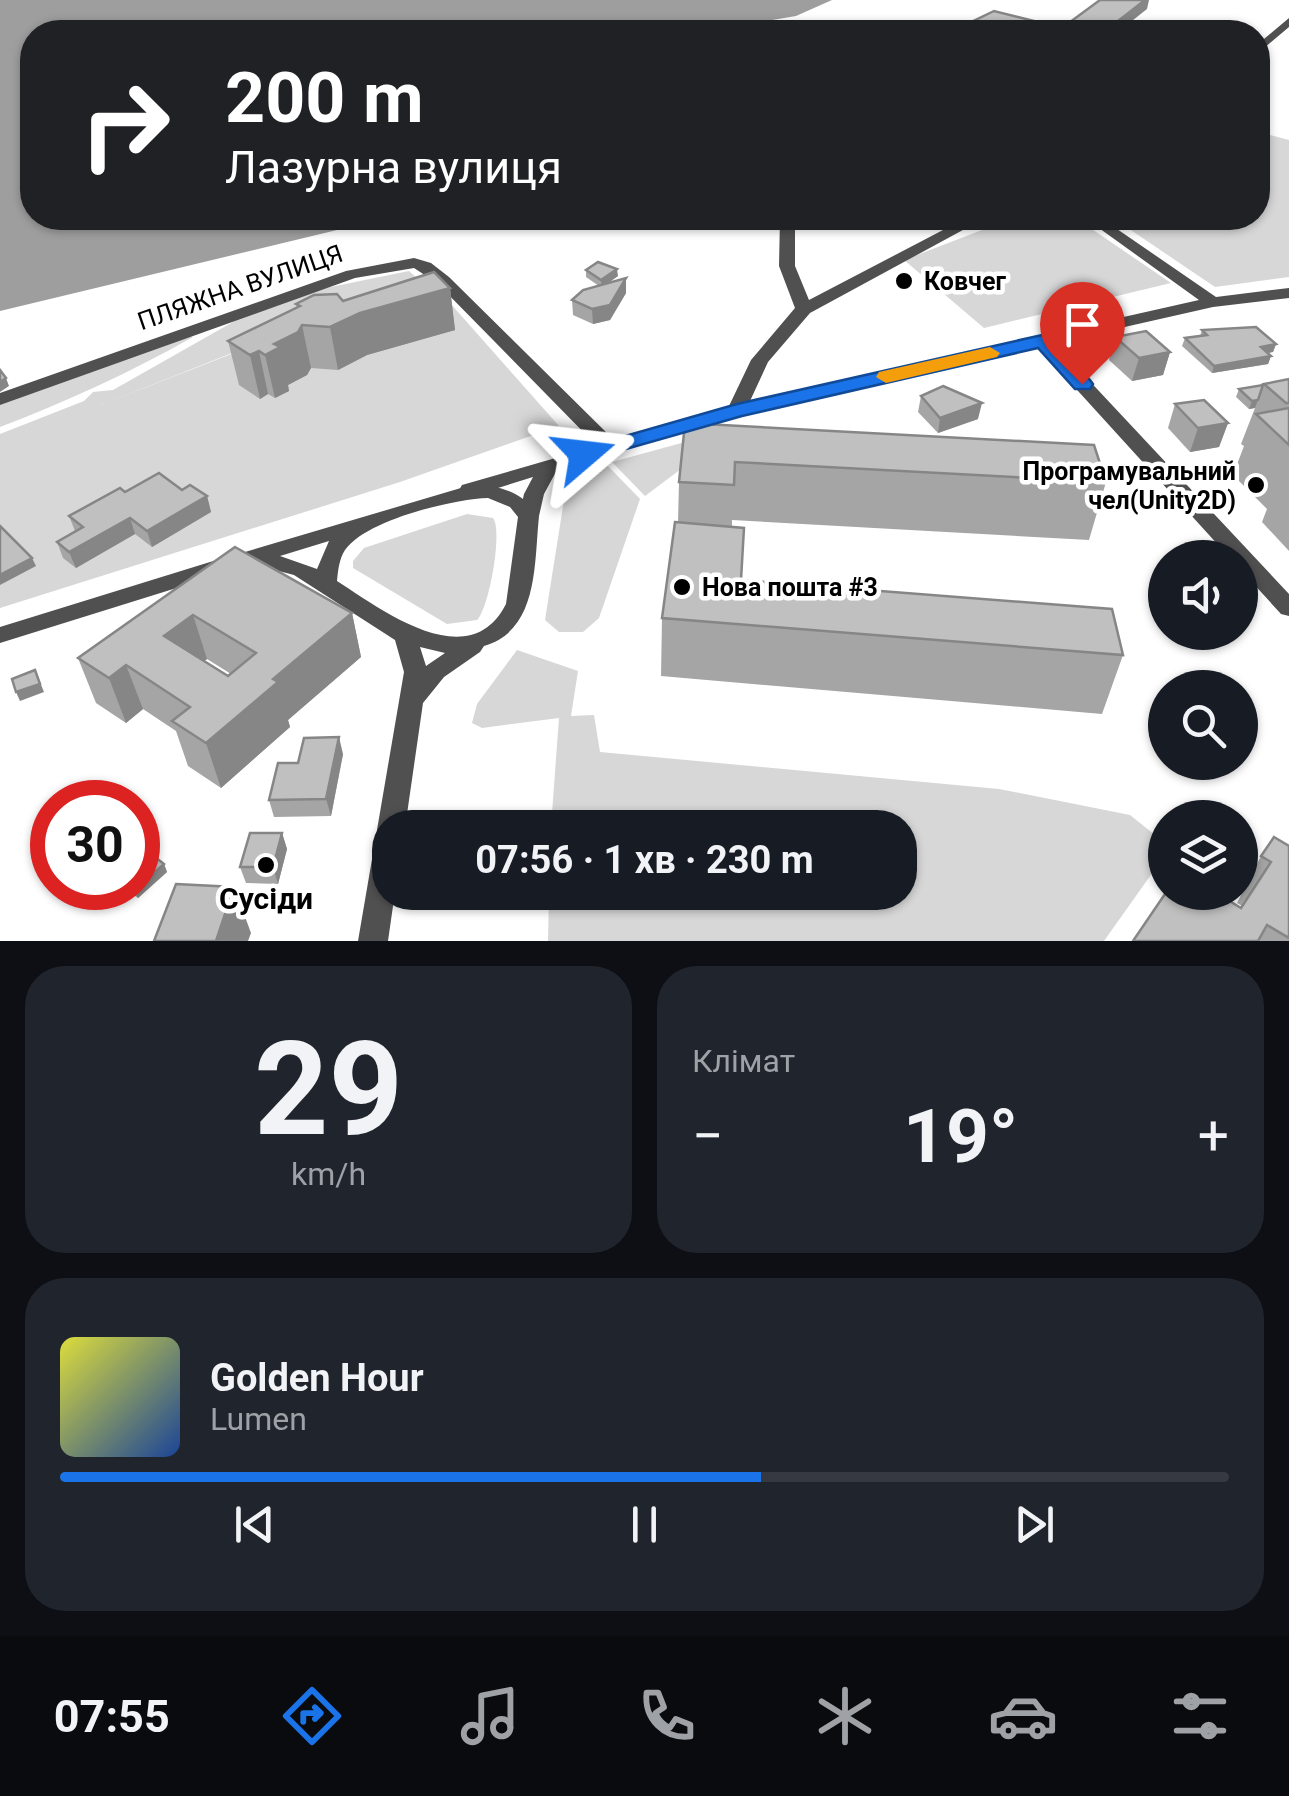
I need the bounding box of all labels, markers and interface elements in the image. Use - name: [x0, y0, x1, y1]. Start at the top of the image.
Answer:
- text: 200 m: [225, 57, 424, 139]
- icon: right: [60, 60, 190, 190]
- text: Лазурна вулиця: [225, 141, 562, 194]
- street label: ПЛЯЖНА ВУЛИЦЯ: [134, 239, 346, 336]
- place label: Ковчег: [924, 267, 1006, 296]
- marker: Ковчег: [893, 270, 915, 292]
- pin: [1040, 282, 1125, 385]
- icon: arrive: [1055, 297, 1110, 352]
- position arrow: [532, 402, 636, 506]
- place label: Програмувальний чел(Unity2D): [1023, 457, 1236, 515]
- marker: Програмувальний чел(Unity2D): [1245, 474, 1267, 496]
- map controls: [1148, 540, 1258, 910]
- button: sound: [1148, 540, 1258, 650]
- place label: Нова пошта #3: [702, 573, 878, 602]
- marker: Нова пошта #3: [671, 576, 693, 598]
- button: search: [1148, 670, 1258, 780]
- speed limit sign: 30: [30, 780, 160, 910]
- button: layers: [1148, 800, 1258, 910]
- text: 07:56 · 1 хв · 230 m: [475, 838, 814, 882]
- marker: Сусіди: [255, 854, 277, 876]
- place label: Сусіди: [219, 881, 313, 916]
- text: 29: [254, 1013, 403, 1166]
- text: Клімат: [692, 1042, 795, 1080]
- text: 19°: [903, 1092, 1018, 1180]
- text: −: [692, 1104, 723, 1168]
- text: +: [1198, 1104, 1229, 1168]
- text: km/h: [291, 1155, 366, 1193]
- text: Golden Hour: [210, 1356, 424, 1400]
- text: Lumen: [210, 1400, 307, 1438]
- icon: previous: [227, 1497, 282, 1552]
- icon: pause: [617, 1497, 672, 1552]
- icon: next: [1007, 1497, 1062, 1552]
- icon: directions: [277, 1681, 347, 1751]
- icon: music: [455, 1681, 525, 1751]
- icon: phone: [632, 1681, 702, 1751]
- icon: climate: [810, 1681, 880, 1751]
- icon: car: [988, 1681, 1058, 1751]
- icon: filters: [1165, 1681, 1235, 1751]
- text: 07:55: [54, 1690, 170, 1743]

